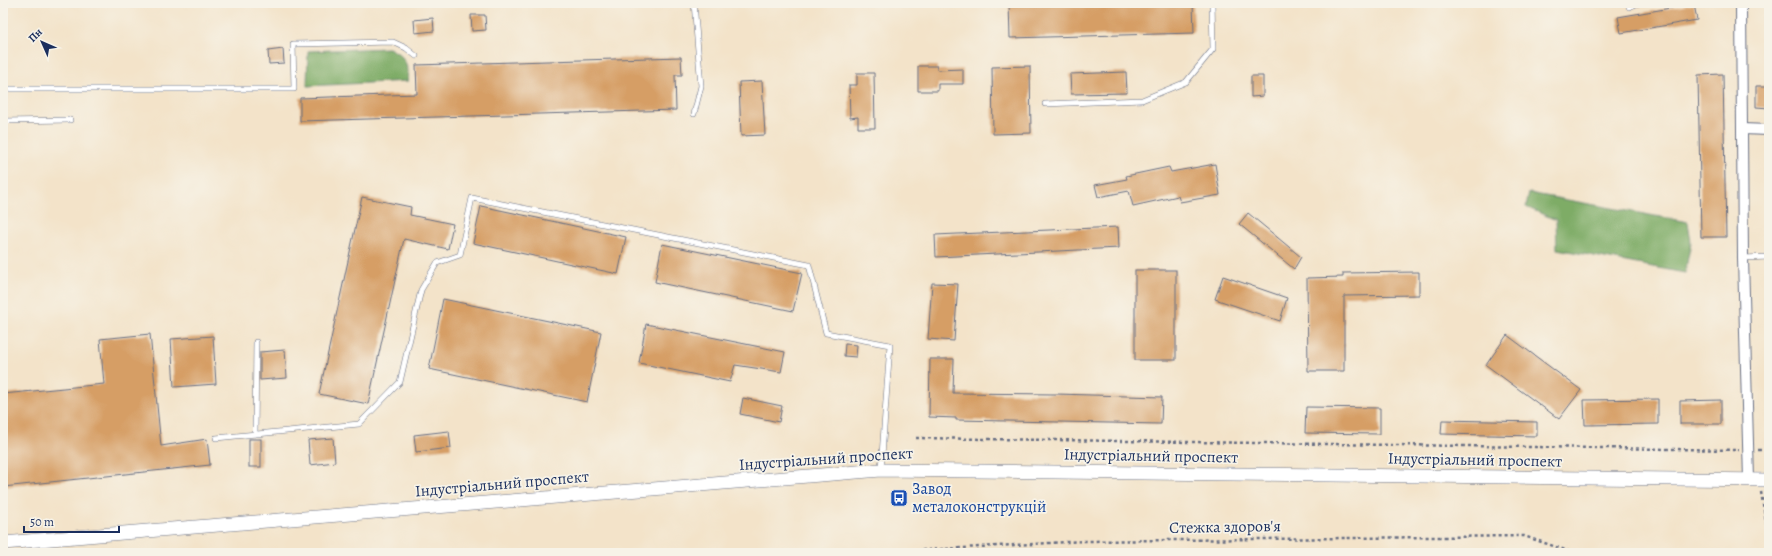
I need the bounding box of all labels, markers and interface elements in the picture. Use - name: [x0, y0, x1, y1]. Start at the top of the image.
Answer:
- north arrow: [22, 22, 62, 62]
- text: Пн: [25, 25, 46, 46]
- street label: Індустріальний проспект: [738, 442, 914, 476]
- street label: Індустріальний проспект: [1064, 443, 1238, 469]
- street label: Індустріальний проспект: [1388, 447, 1562, 473]
- street label: Індустріальний проспект: [414, 465, 590, 503]
- place label: Завод металоконструкцій: [912, 478, 1046, 518]
- bus stop icon: Завод металоконструкцій: [889, 488, 909, 508]
- scale bar: [24, 508, 119, 534]
- text: 50 m: [30, 514, 54, 530]
- street label: Стежка здоров'я: [1169, 515, 1281, 539]

